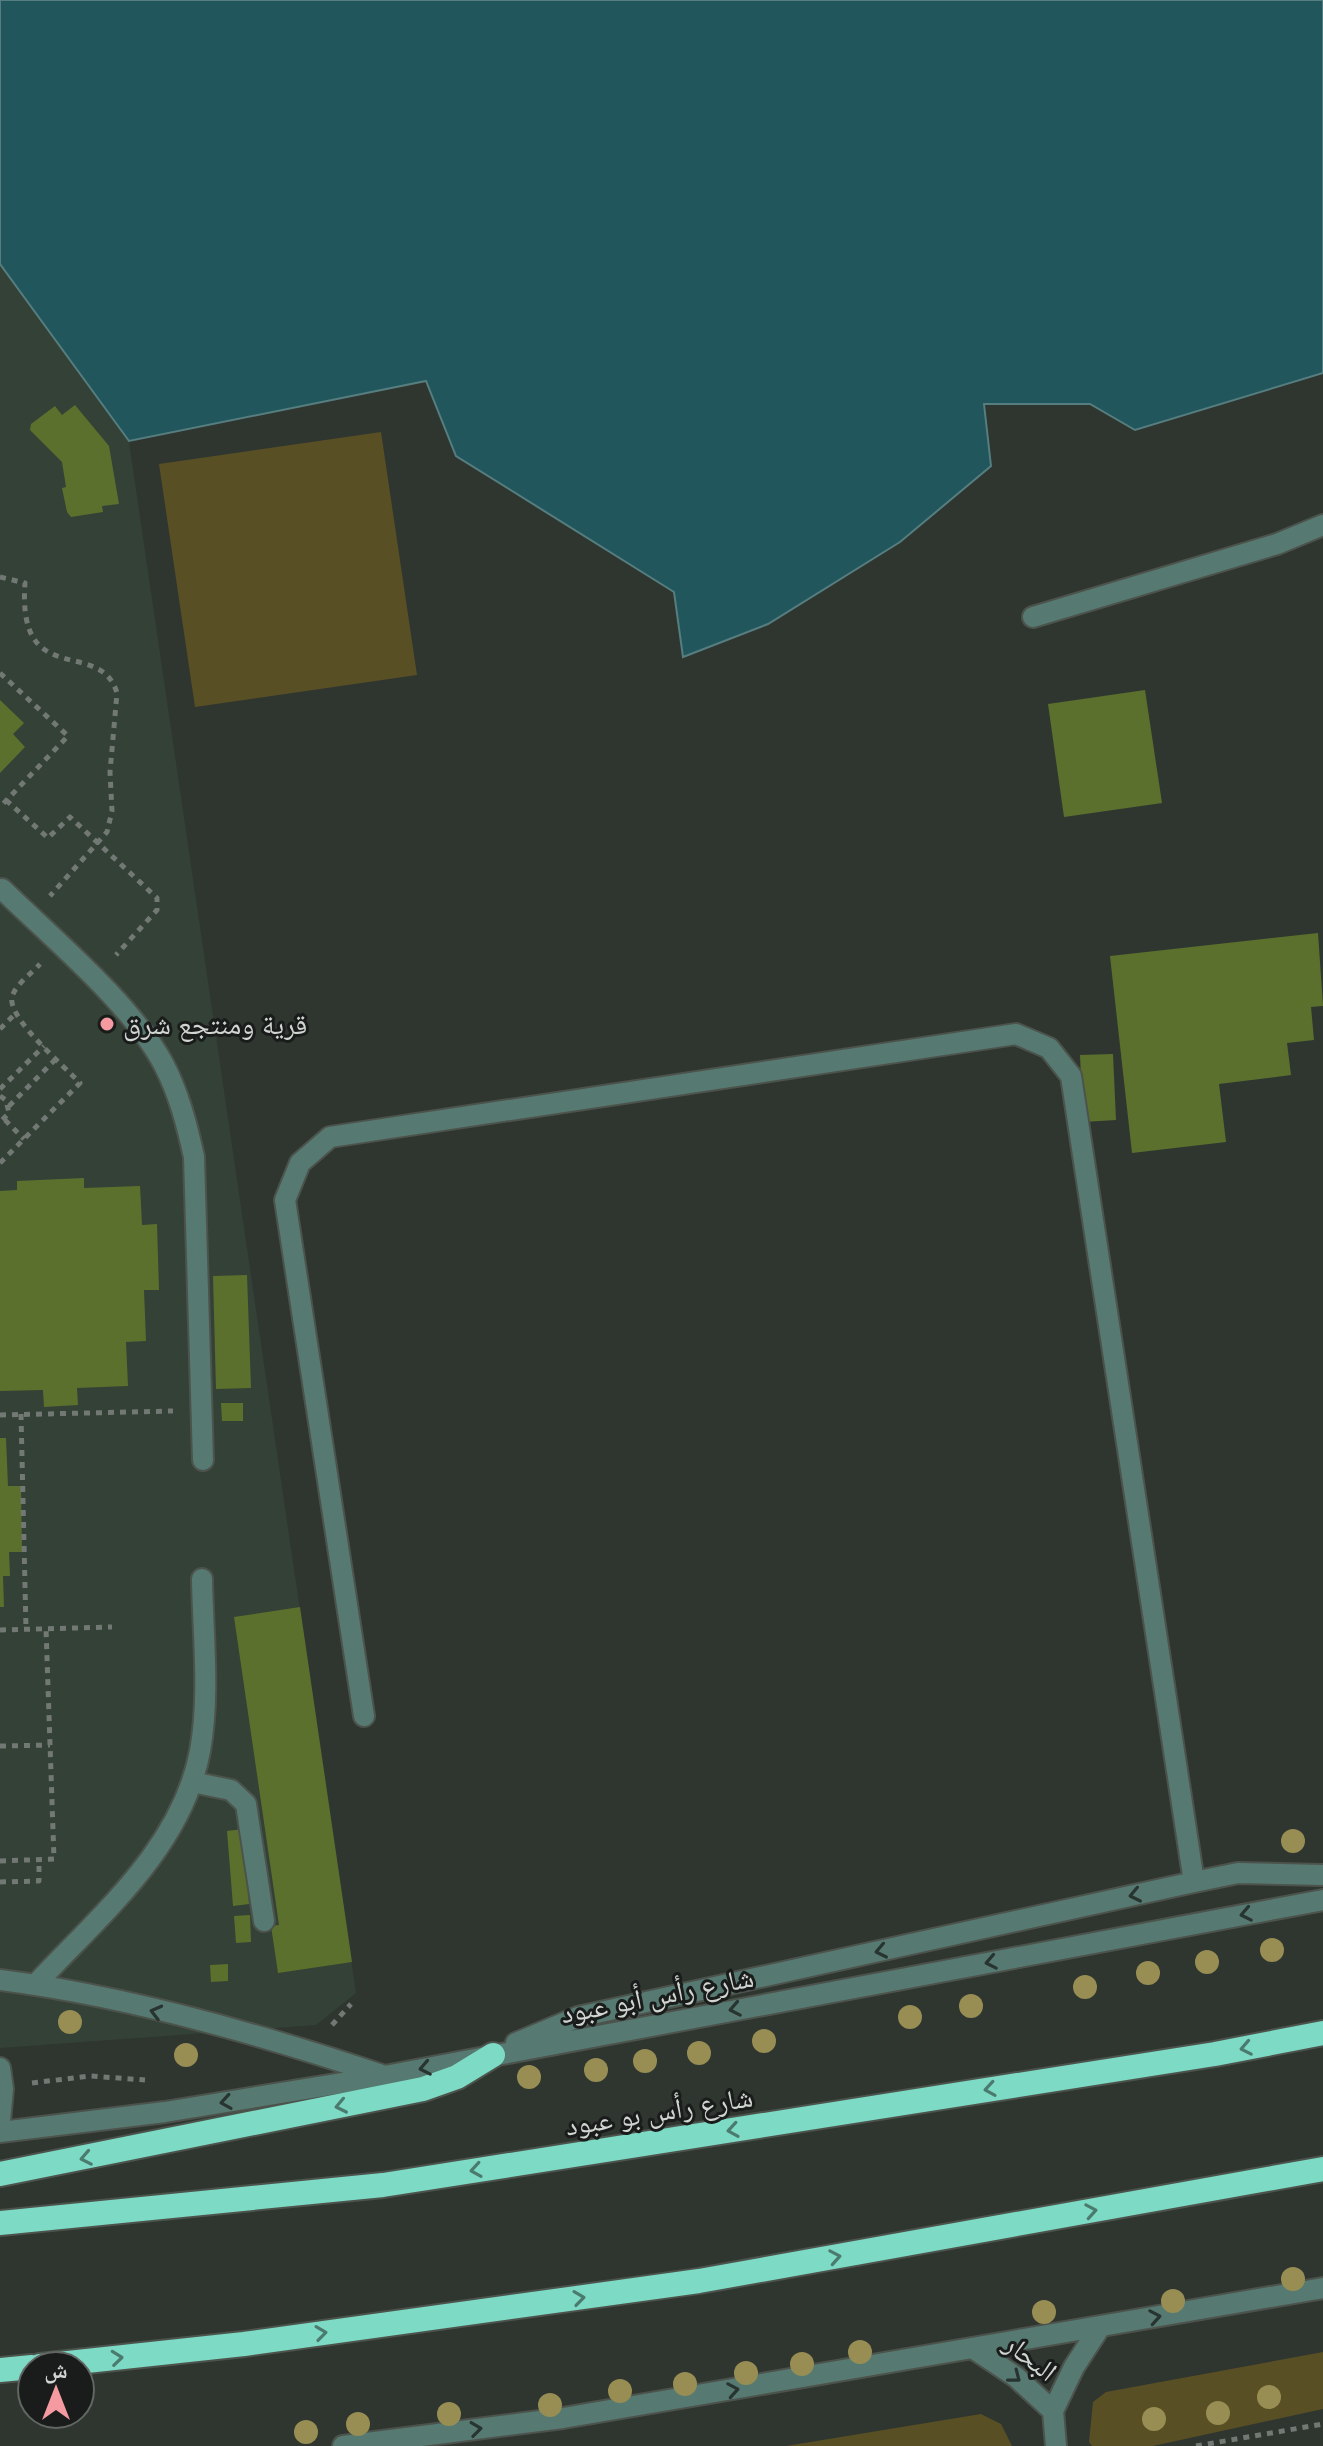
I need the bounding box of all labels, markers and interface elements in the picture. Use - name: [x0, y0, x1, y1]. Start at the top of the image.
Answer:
- place label: قرية ومنتجع شرق: [123, 1006, 307, 1043]
- marker: قرية ومنتجع شرق: [98, 1015, 116, 1033]
- one-way arrow: [1129, 1886, 1143, 1903]
- one-way arrow: [1240, 1905, 1253, 1922]
- one-way arrow: [875, 1942, 889, 1959]
- one-way arrow: [984, 1953, 998, 1970]
- street label: شارع رأس أبو عبود: [557, 1959, 757, 2032]
- one-way arrow: [728, 2000, 742, 2017]
- one-way arrow: [150, 2004, 163, 2021]
- one-way arrow: [1240, 2039, 1254, 2056]
- one-way arrow: [418, 2059, 432, 2076]
- street label: شارع رأس بو عبود: [563, 2078, 755, 2145]
- one-way arrow: [983, 2080, 997, 2097]
- one-way arrow: [219, 2093, 232, 2110]
- one-way arrow: [334, 2097, 348, 2114]
- one-way arrow: [726, 2121, 740, 2138]
- one-way arrow: [79, 2148, 93, 2165]
- one-way arrow: [469, 2161, 483, 2178]
- one-way arrow: [1084, 2203, 1098, 2220]
- one-way arrow: [829, 2249, 842, 2266]
- one-way arrow: [572, 2290, 586, 2307]
- one-way arrow: [1148, 2310, 1161, 2327]
- one-way arrow: [314, 2325, 328, 2342]
- street label: البحار: [996, 2325, 1065, 2390]
- one-way arrow: [111, 2349, 124, 2366]
- north arrow: [16, 2350, 96, 2430]
- text: ش: [44, 2356, 68, 2385]
- one-way arrow: [1006, 2368, 1021, 2382]
- one-way arrow: [726, 2382, 740, 2399]
- one-way arrow: [470, 2421, 483, 2438]

